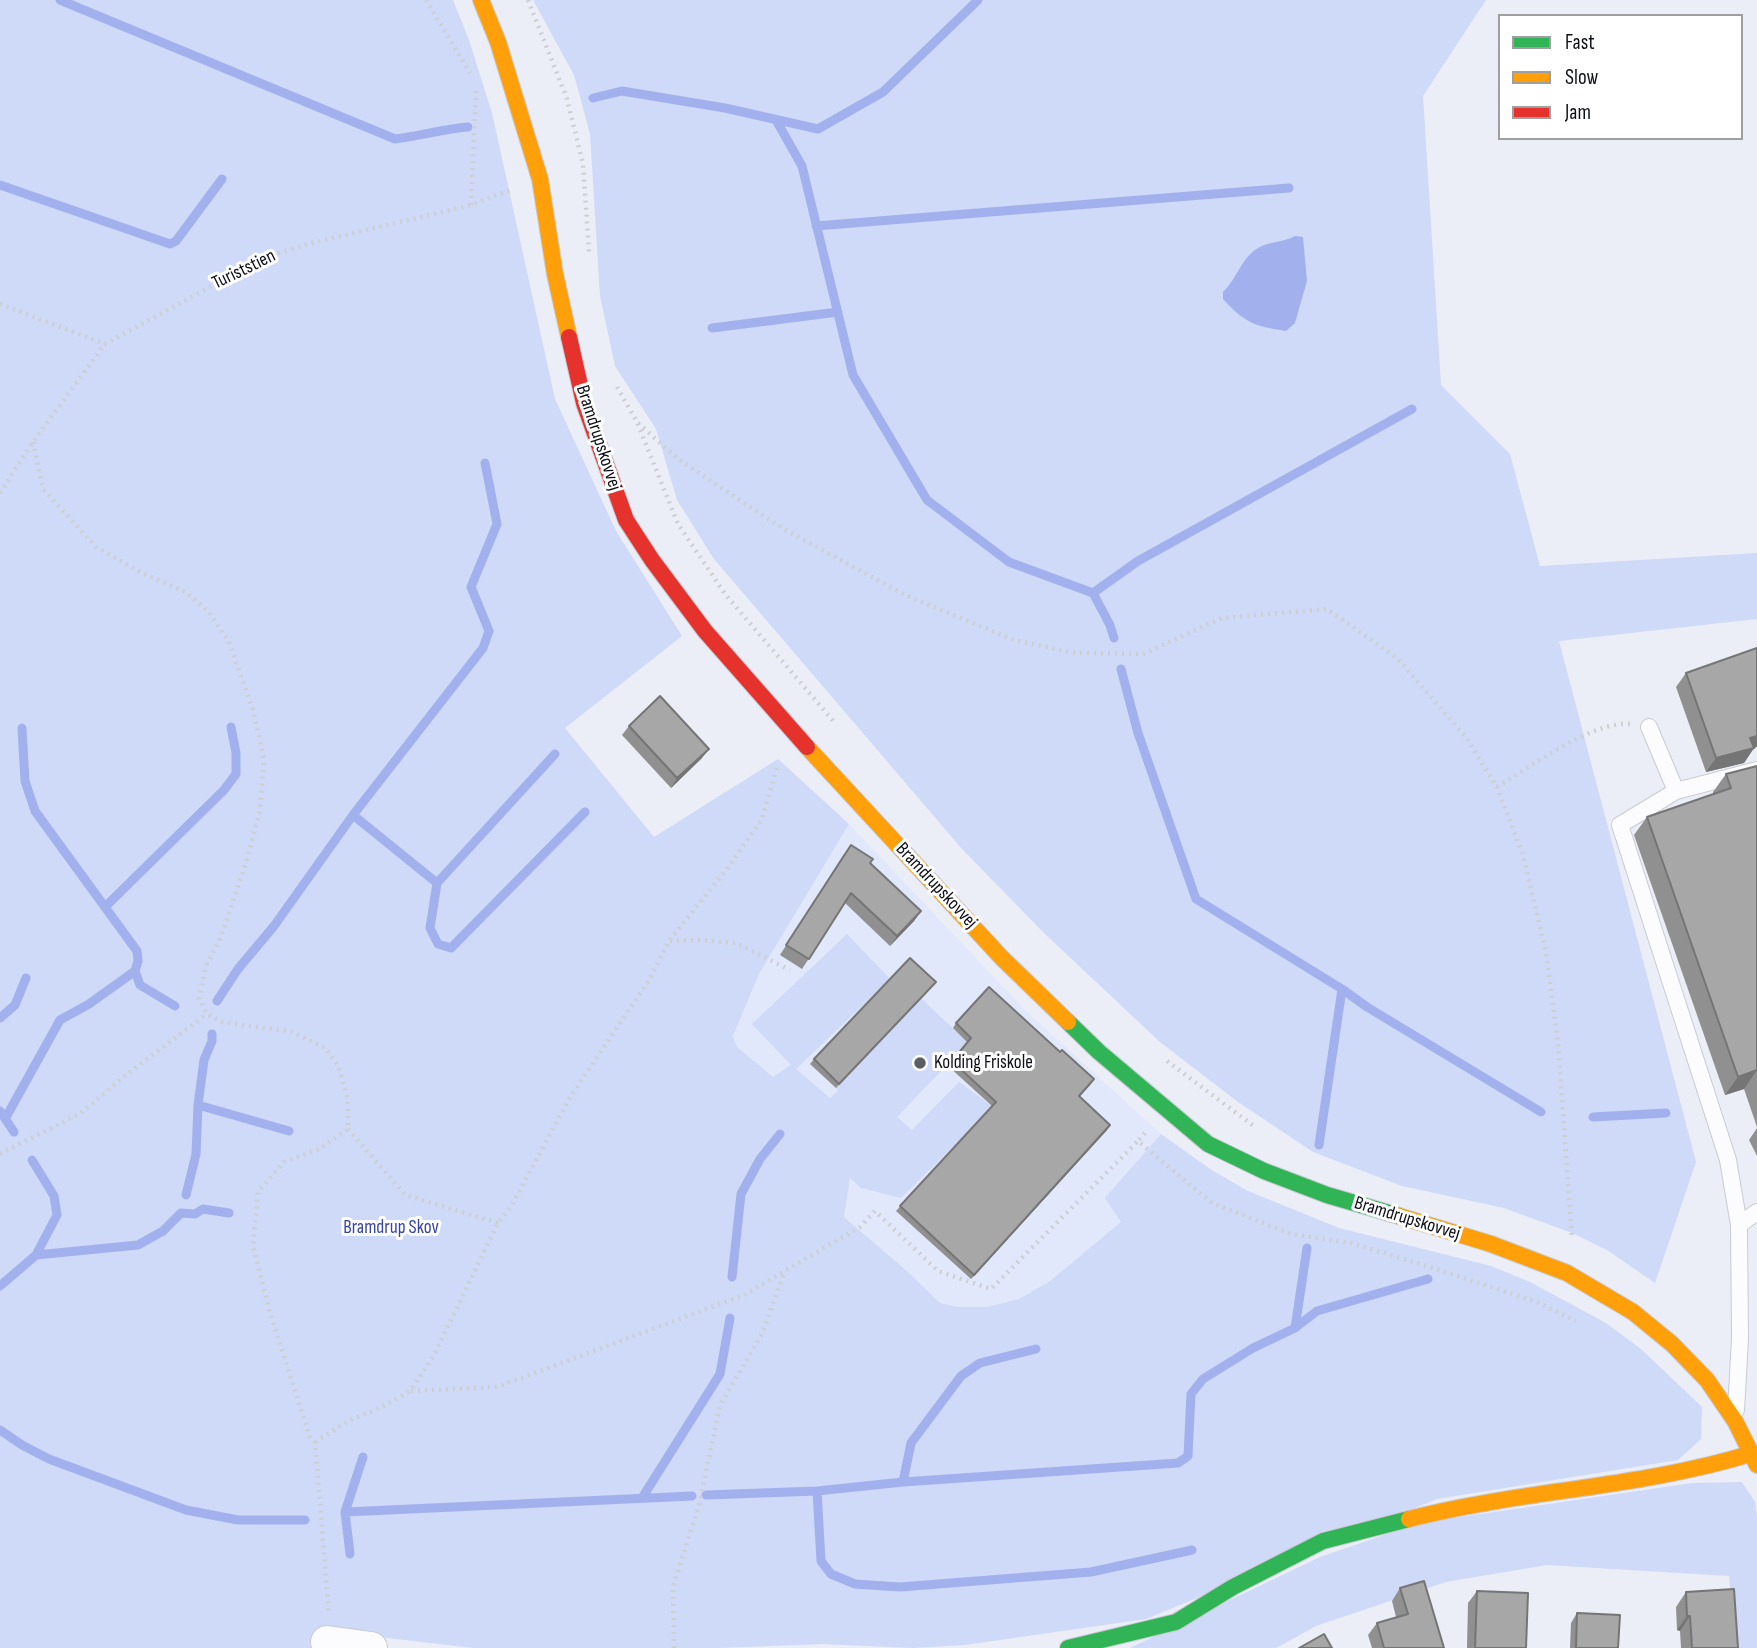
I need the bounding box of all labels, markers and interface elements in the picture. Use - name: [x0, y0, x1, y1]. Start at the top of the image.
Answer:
- legend: [1498, 14, 1743, 140]
- text: Fast: [1565, 30, 1595, 55]
- text: Slow: [1565, 65, 1598, 90]
- text: Jam: [1565, 100, 1591, 125]
- street label: Turiststien: [209, 245, 279, 295]
- street label: Bramdrupskovvej: [570, 382, 626, 494]
- street label: Bramdrupskovvej: [890, 838, 982, 934]
- place label: Kolding Friskole: [934, 1052, 1033, 1074]
- marker: Kolding Friskole: [912, 1055, 928, 1071]
- street label: Bramdrupskovvej: [1351, 1192, 1463, 1246]
- park label: Bramdrup Skov: [343, 1217, 439, 1239]

